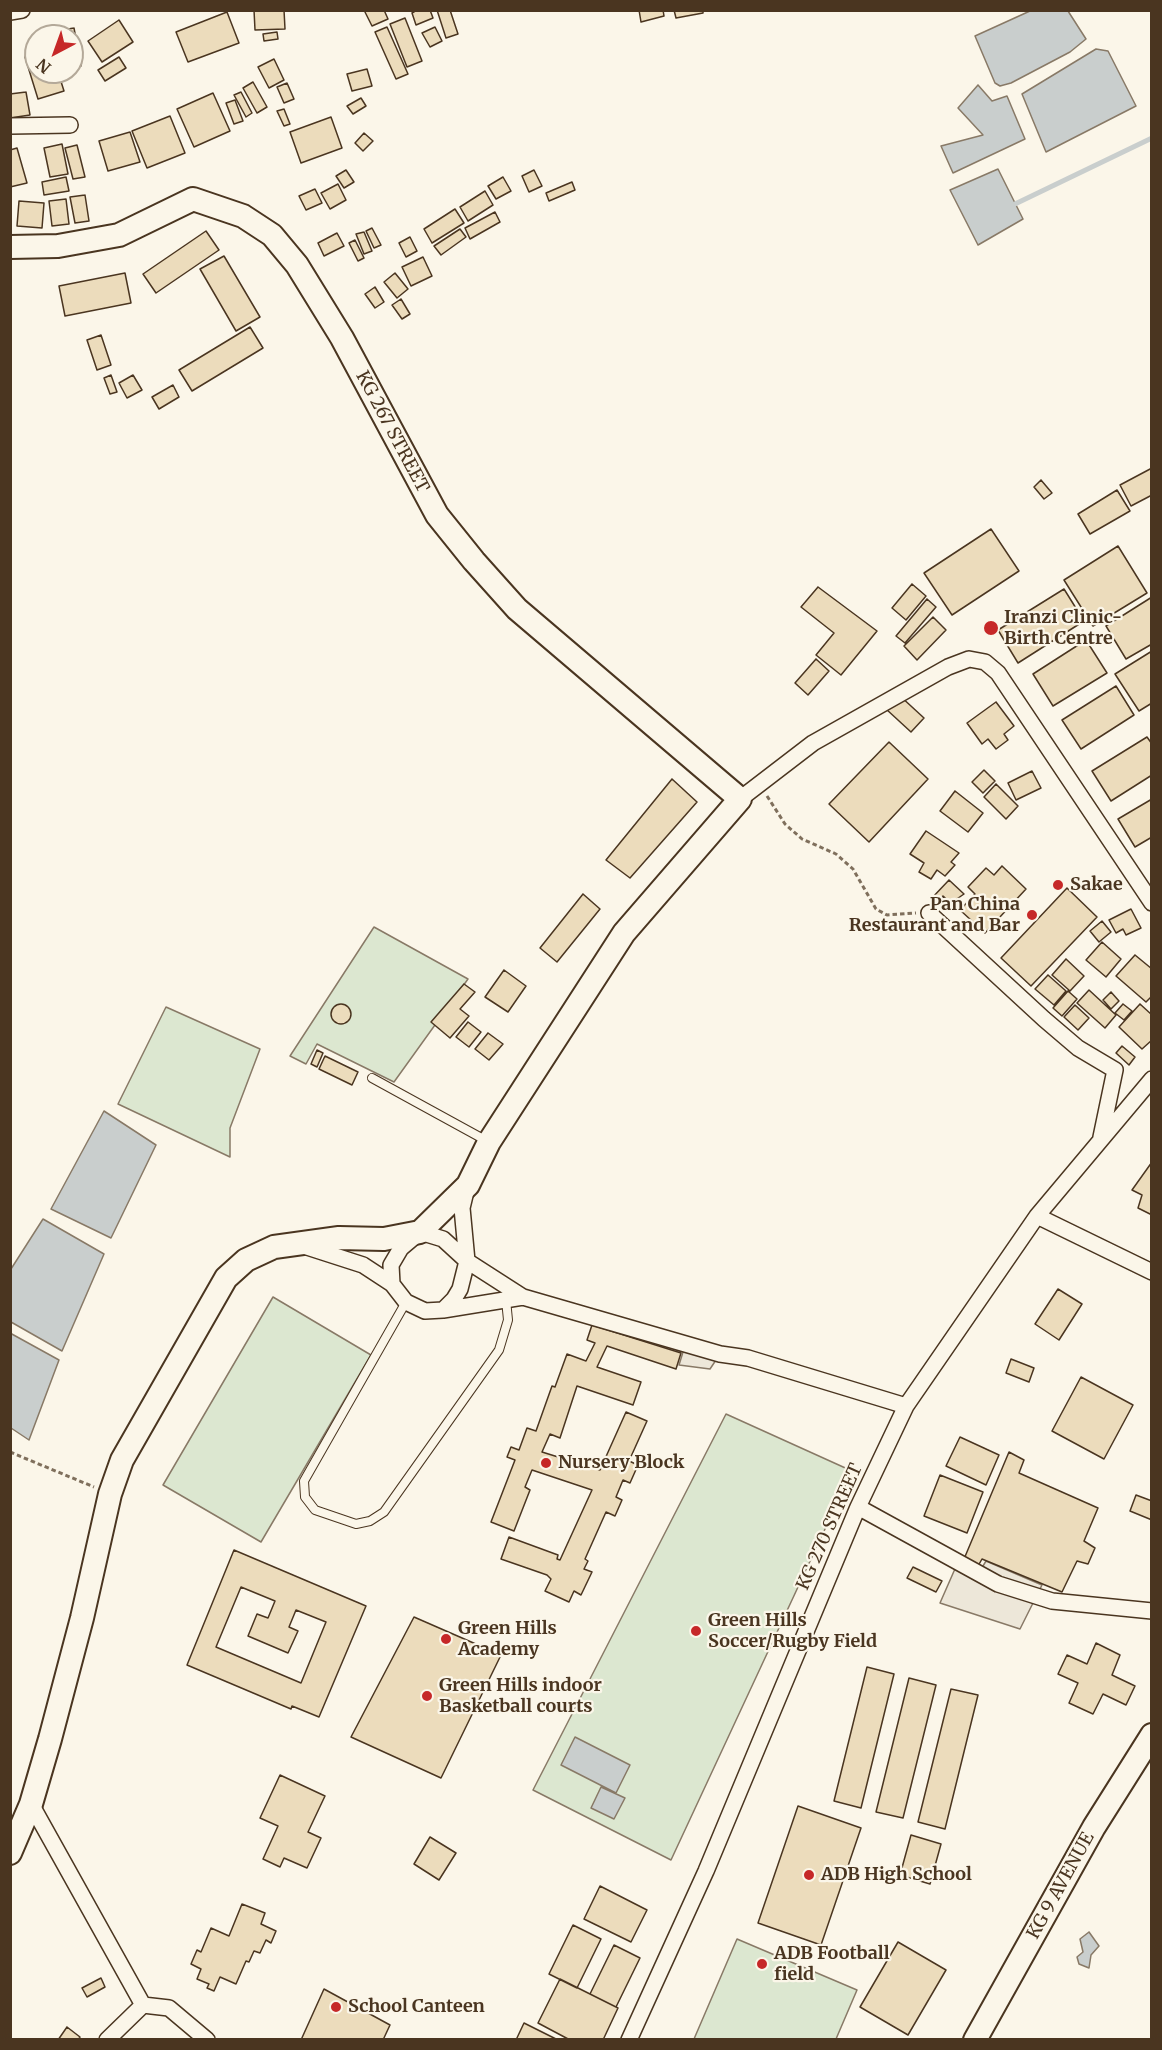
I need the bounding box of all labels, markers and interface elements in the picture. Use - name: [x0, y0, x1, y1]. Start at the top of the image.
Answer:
- north arrow: [24, 24, 84, 84]
- text: N: [32, 54, 55, 78]
- street label: KG 267 STREET: [351, 367, 433, 497]
- place label: Iranzi Clinic- Birth Centre: [1004, 607, 1122, 650]
- marker: Iranzi Clinic- Birth Centre: [982, 619, 1000, 637]
- place label: Sakae: [1070, 874, 1123, 896]
- marker: Sakae: [1051, 878, 1065, 892]
- place label: Pan China Restaurant and Bar: [849, 894, 1020, 936]
- marker: Pan China Restaurant and Bar: [1025, 908, 1039, 922]
- place label: Nursery Block: [558, 1452, 684, 1474]
- marker: Nursery Block: [539, 1456, 553, 1470]
- street label: KG 270 STREET: [792, 1460, 868, 1594]
- place label: Green Hills Soccer/Rugby Field: [708, 1610, 877, 1652]
- place label: Green Hills Academy: [458, 1618, 557, 1660]
- marker: Green Hills Soccer/Rugby Field: [689, 1624, 703, 1638]
- marker: Green Hills Academy: [439, 1632, 453, 1646]
- place label: Green Hills indoor Basketball courts: [439, 1675, 602, 1718]
- marker: Green Hills indoor Basketball courts: [420, 1689, 434, 1703]
- street label: KG 9 AVENUE: [1023, 1829, 1099, 1943]
- place label: ADB High School: [821, 1864, 972, 1886]
- marker: ADB High School: [802, 1868, 816, 1882]
- place label: ADB Football field: [774, 1943, 889, 1986]
- marker: ADB Football field: [755, 1957, 769, 1971]
- place label: School Canteen: [348, 1996, 485, 2018]
- marker: School Canteen: [329, 2000, 343, 2014]

